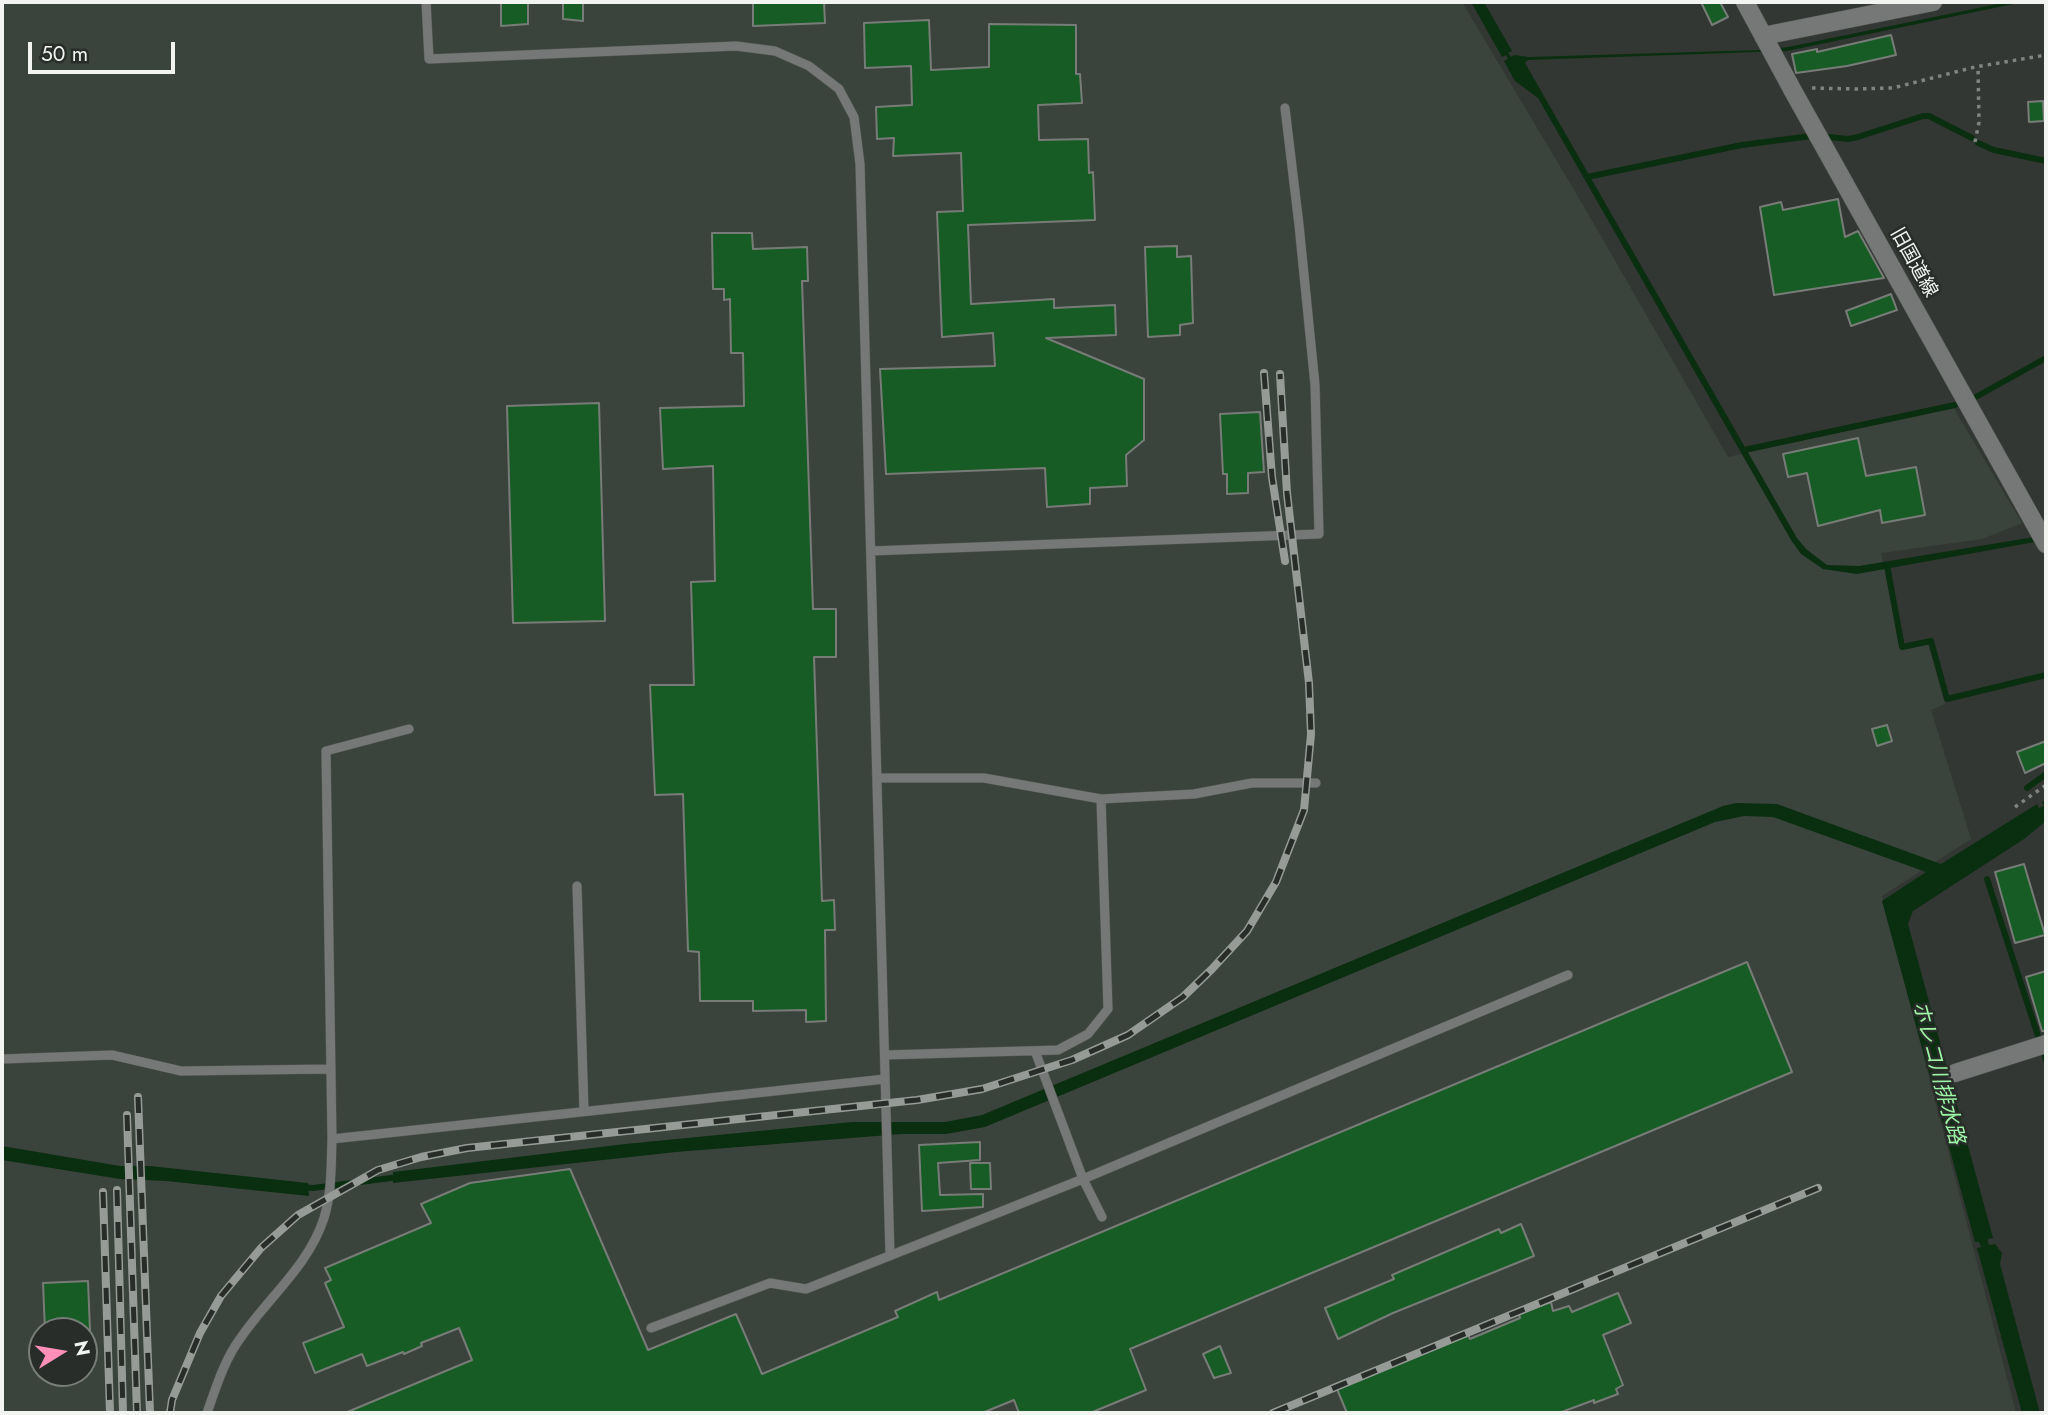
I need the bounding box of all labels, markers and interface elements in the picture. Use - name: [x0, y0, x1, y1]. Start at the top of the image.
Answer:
- scale bar: [32, 28, 178, 72]
- text: 50 m: [41, 39, 88, 69]
- street label: 旧国道線: [1885, 224, 1941, 302]
- water label: ホレコ川排水路: [1906, 999, 1968, 1147]
- north arrow: [28, 1317, 98, 1387]
- text: N: [67, 1338, 97, 1358]

